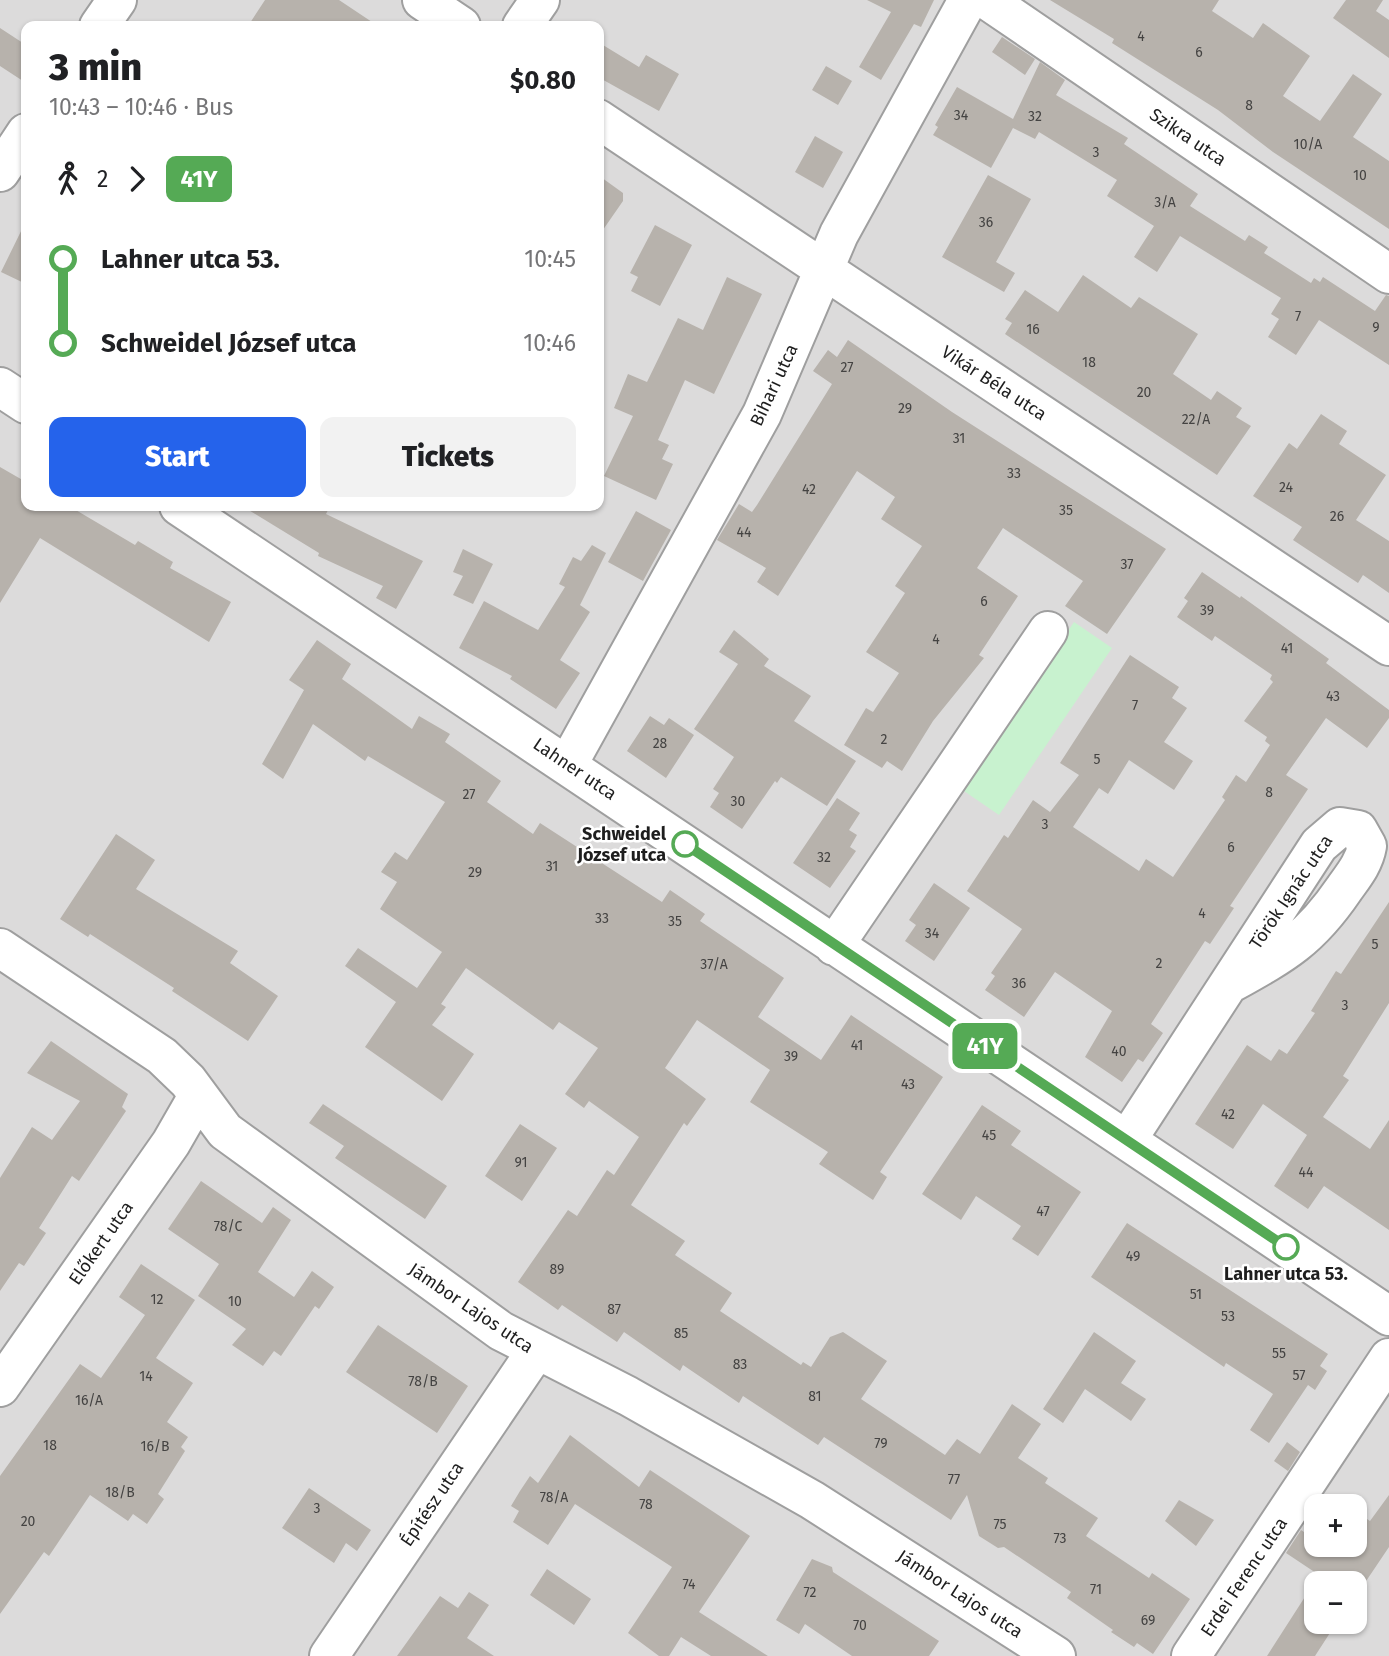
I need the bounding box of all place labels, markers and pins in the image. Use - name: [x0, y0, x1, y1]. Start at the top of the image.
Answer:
- place label: Schweidel József utca: [576, 823, 667, 866]
- marker: Schweidel József utca: [672, 831, 698, 857]
- marker: Lahner utca 53.: [1273, 1234, 1299, 1260]
- place label: Lahner utca 53.: [1224, 1263, 1348, 1285]

